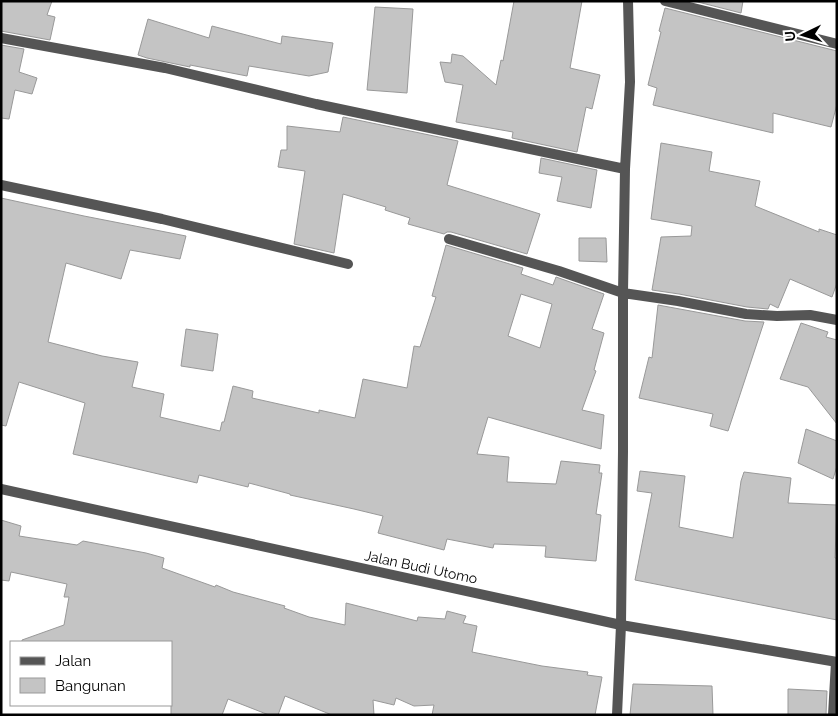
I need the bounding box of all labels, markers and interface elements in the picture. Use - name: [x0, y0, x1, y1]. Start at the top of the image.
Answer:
- north arrow: [778, 10, 828, 60]
- text: U: [782, 30, 798, 42]
- street label: Jalan Budi Utomo: [363, 547, 479, 587]
- legend: [10, 641, 172, 706]
- text: Jalan: [55, 652, 91, 670]
- text: Bangunan: [55, 677, 126, 695]

